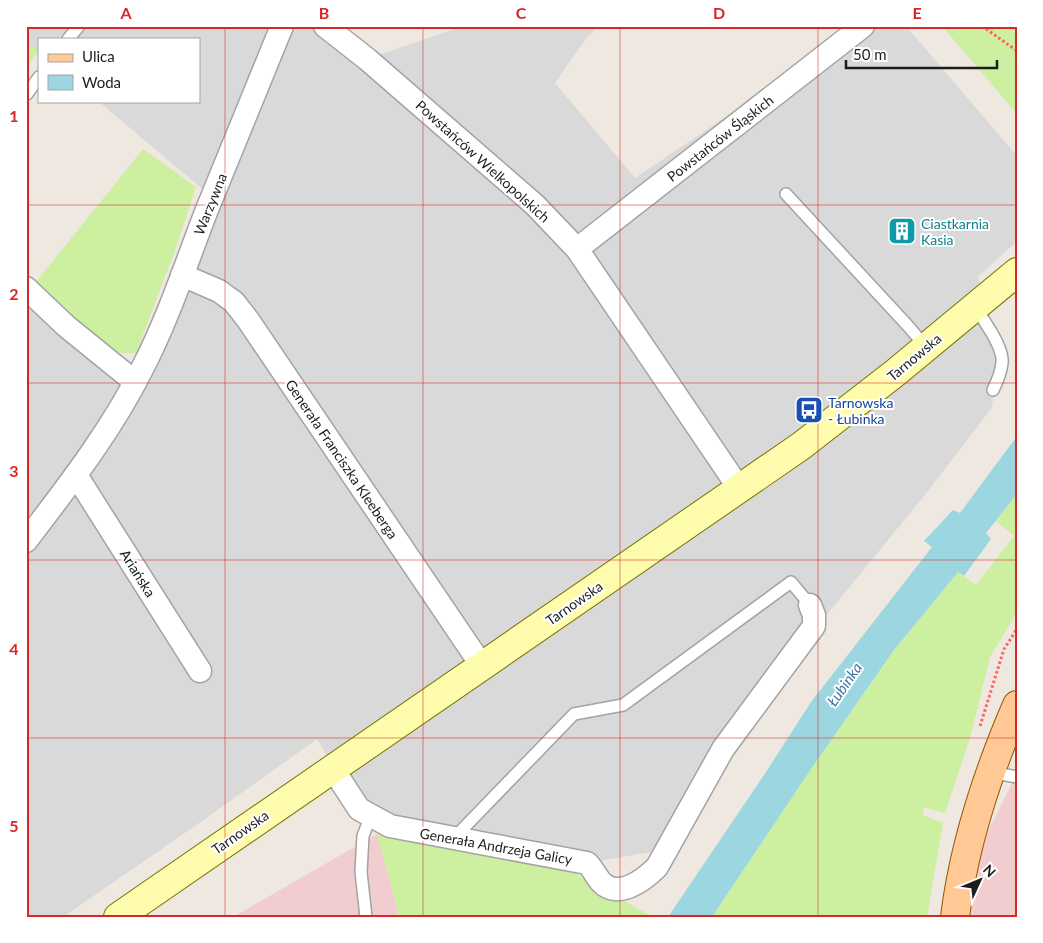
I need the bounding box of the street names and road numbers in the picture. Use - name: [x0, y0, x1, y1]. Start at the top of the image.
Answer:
- street label: Powstańców Śląskich: [663, 91, 777, 185]
- street label: Powstańców Wielkopolskich: [412, 96, 554, 226]
- street label: Warzywna: [190, 171, 230, 237]
- street label: Tarnowska: [883, 329, 945, 385]
- street label: Generała Franciszka Kleeberga: [282, 376, 402, 542]
- street label: Ariańska: [117, 546, 159, 600]
- street label: Tarnowska: [542, 577, 606, 629]
- street label: Tarnowska: [208, 806, 272, 858]
- street label: Generała Andrzeja Galicy: [418, 824, 574, 868]

